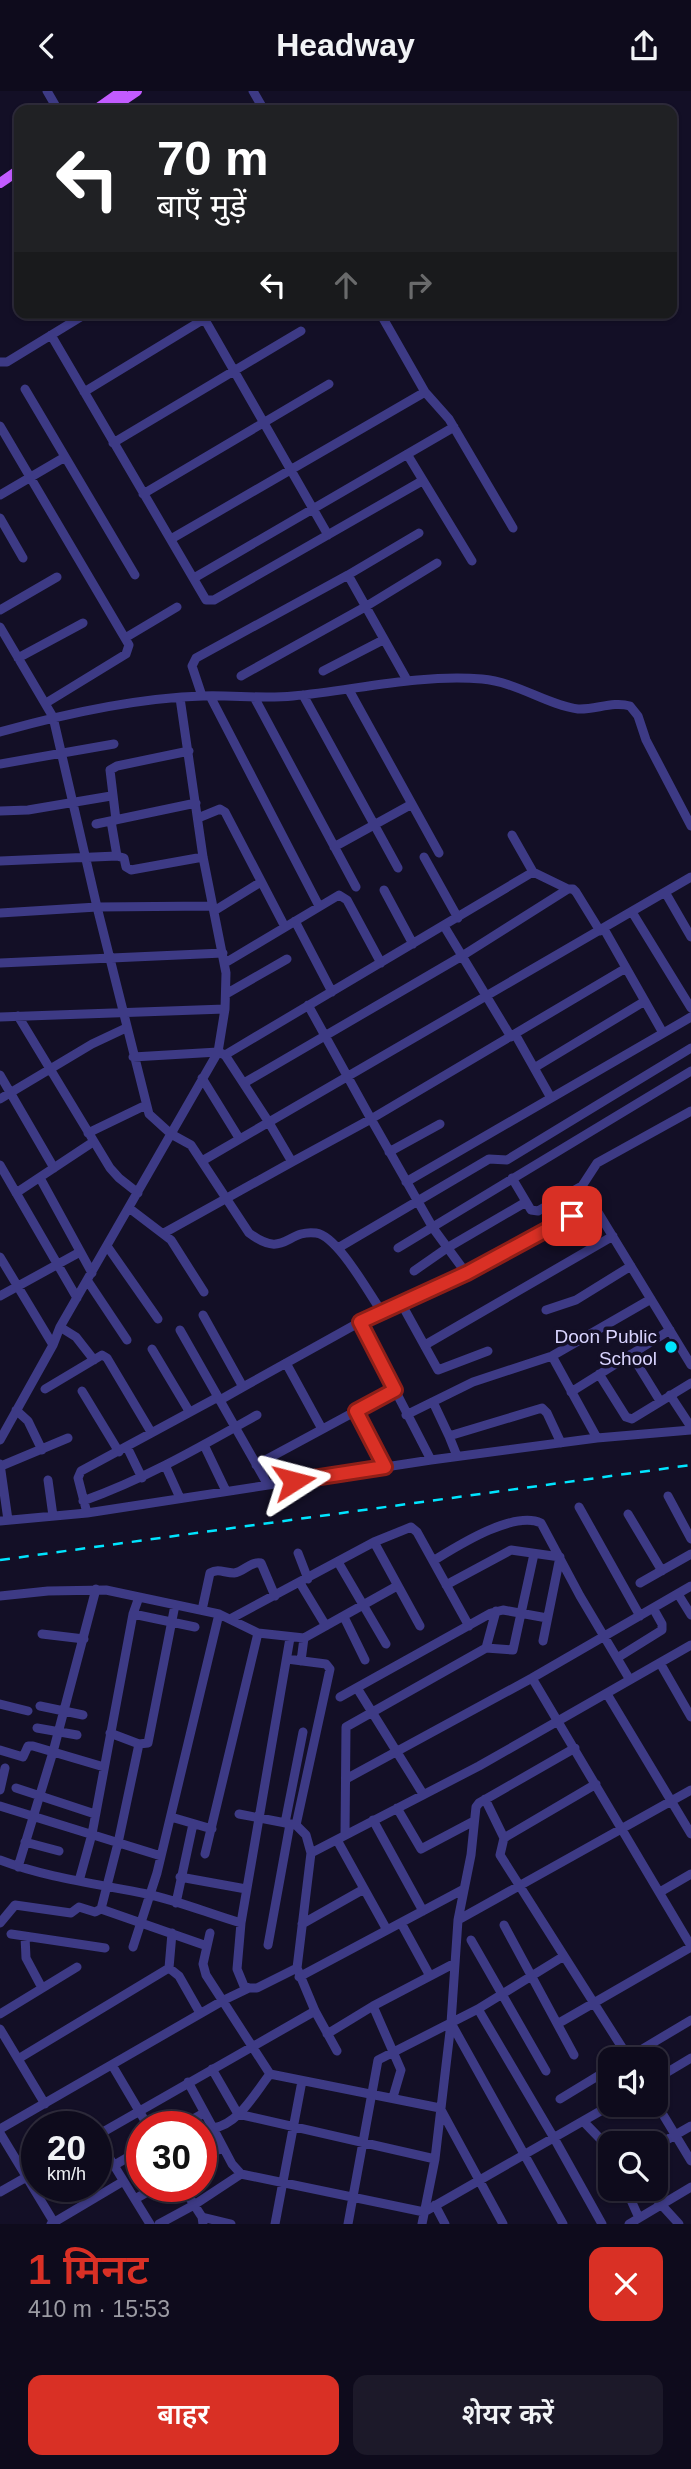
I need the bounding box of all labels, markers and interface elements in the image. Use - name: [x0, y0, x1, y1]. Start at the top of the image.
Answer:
- icon: back: [28, 27, 66, 65]
- text: Headway: [276, 27, 415, 63]
- icon: share: [625, 27, 663, 65]
- text: 70 m: [157, 131, 269, 185]
- icon: left: [42, 133, 133, 224]
- text: बाएँ मुड़ें: [157, 188, 246, 224]
- icon: left: [254, 266, 292, 304]
- icon: ahead: [327, 266, 365, 304]
- icon: right: [400, 266, 438, 304]
- pin: [542, 1186, 602, 1246]
- icon: arrive: [553, 1197, 591, 1235]
- place label: Doon Public School: [555, 1326, 657, 1369]
- marker: Doon Public School: [663, 1339, 679, 1355]
- position arrow: [257, 1444, 331, 1518]
- map controls: [598, 2047, 668, 2201]
- button: sound: [598, 2047, 668, 2117]
- speed limit sign: 30: [126, 2111, 217, 2202]
- text: 20: [47, 2128, 86, 2167]
- button: search: [598, 2131, 668, 2201]
- text: km/h: [47, 2164, 86, 2184]
- text: 1 मिनट: [28, 2246, 148, 2293]
- button: close: [589, 2247, 663, 2321]
- text: 410 m · 15:53: [28, 2296, 170, 2322]
- button: बाहर: [28, 2375, 339, 2455]
- button: शेयर करें: [353, 2375, 663, 2455]

